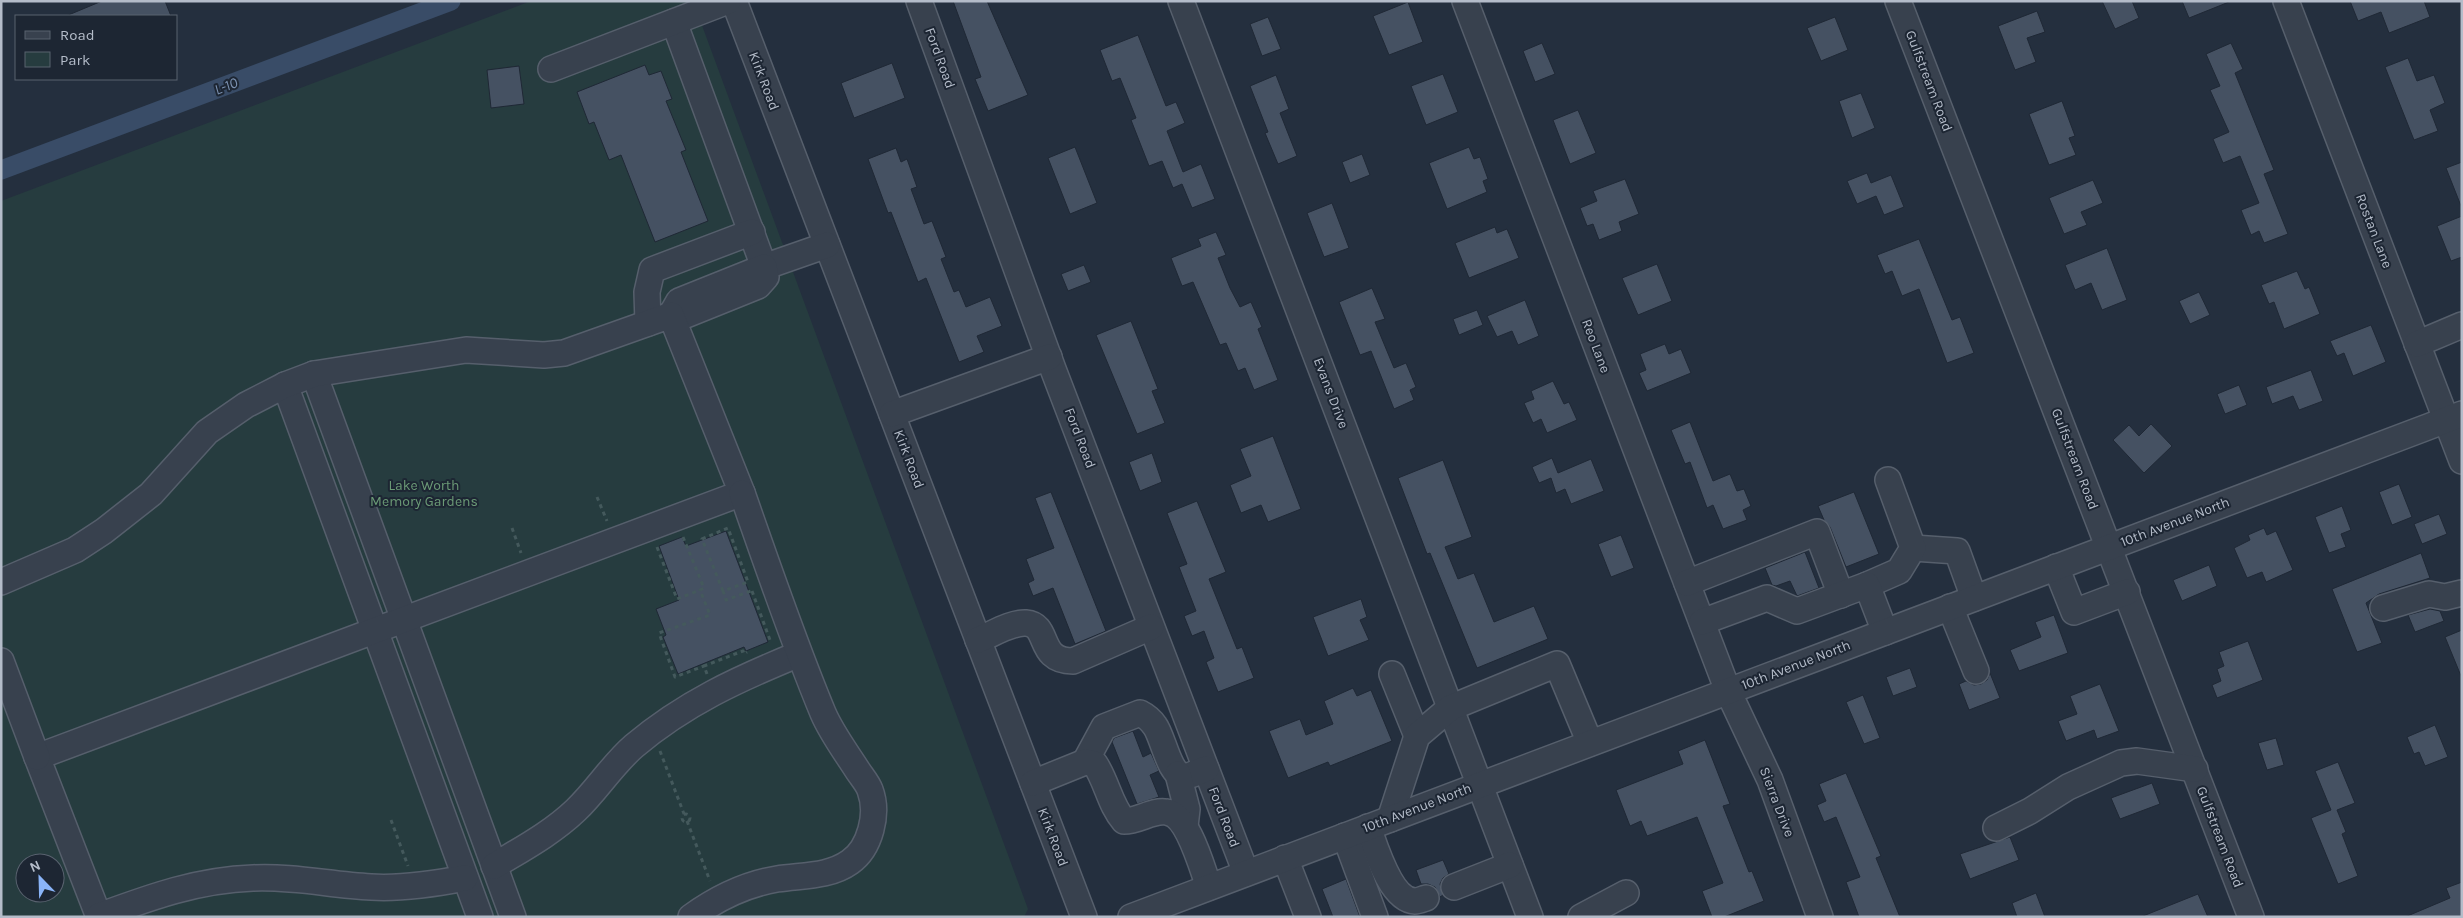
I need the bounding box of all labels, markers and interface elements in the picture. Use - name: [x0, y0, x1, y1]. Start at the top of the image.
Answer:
- legend: [15, 15, 178, 80]
- street label: Ford Road: [921, 25, 959, 91]
- text: Road: [60, 26, 95, 44]
- street label: Gulfstream Road: [1902, 28, 1956, 134]
- street label: Kirk Road: [745, 49, 783, 113]
- text: Park: [60, 51, 90, 69]
- water label: L-10: [212, 73, 240, 99]
- street label: Rostan Lane: [2352, 191, 2396, 271]
- street label: Reo Lane: [1578, 317, 1614, 375]
- street label: Evans Drive: [1310, 355, 1352, 431]
- street label: Ford Road: [1061, 405, 1099, 471]
- street label: Gulfstream Road: [2048, 406, 2102, 512]
- street label: Kirk Road: [890, 427, 928, 491]
- park label: Lake Worth Memory Gardens: [370, 477, 478, 510]
- street label: 10th Avenue North: [2118, 493, 2232, 551]
- street label: 10th Avenue North: [1739, 636, 1853, 694]
- street label: Sierra Drive: [1756, 765, 1798, 839]
- street label: 10th Avenue North: [1360, 779, 1474, 837]
- street label: Ford Road: [1205, 784, 1243, 850]
- street label: Gulfstream Road: [2193, 784, 2247, 890]
- street label: Kirk Road: [1034, 805, 1072, 869]
- north arrow: [15, 853, 65, 903]
- text: N: [27, 857, 43, 876]

